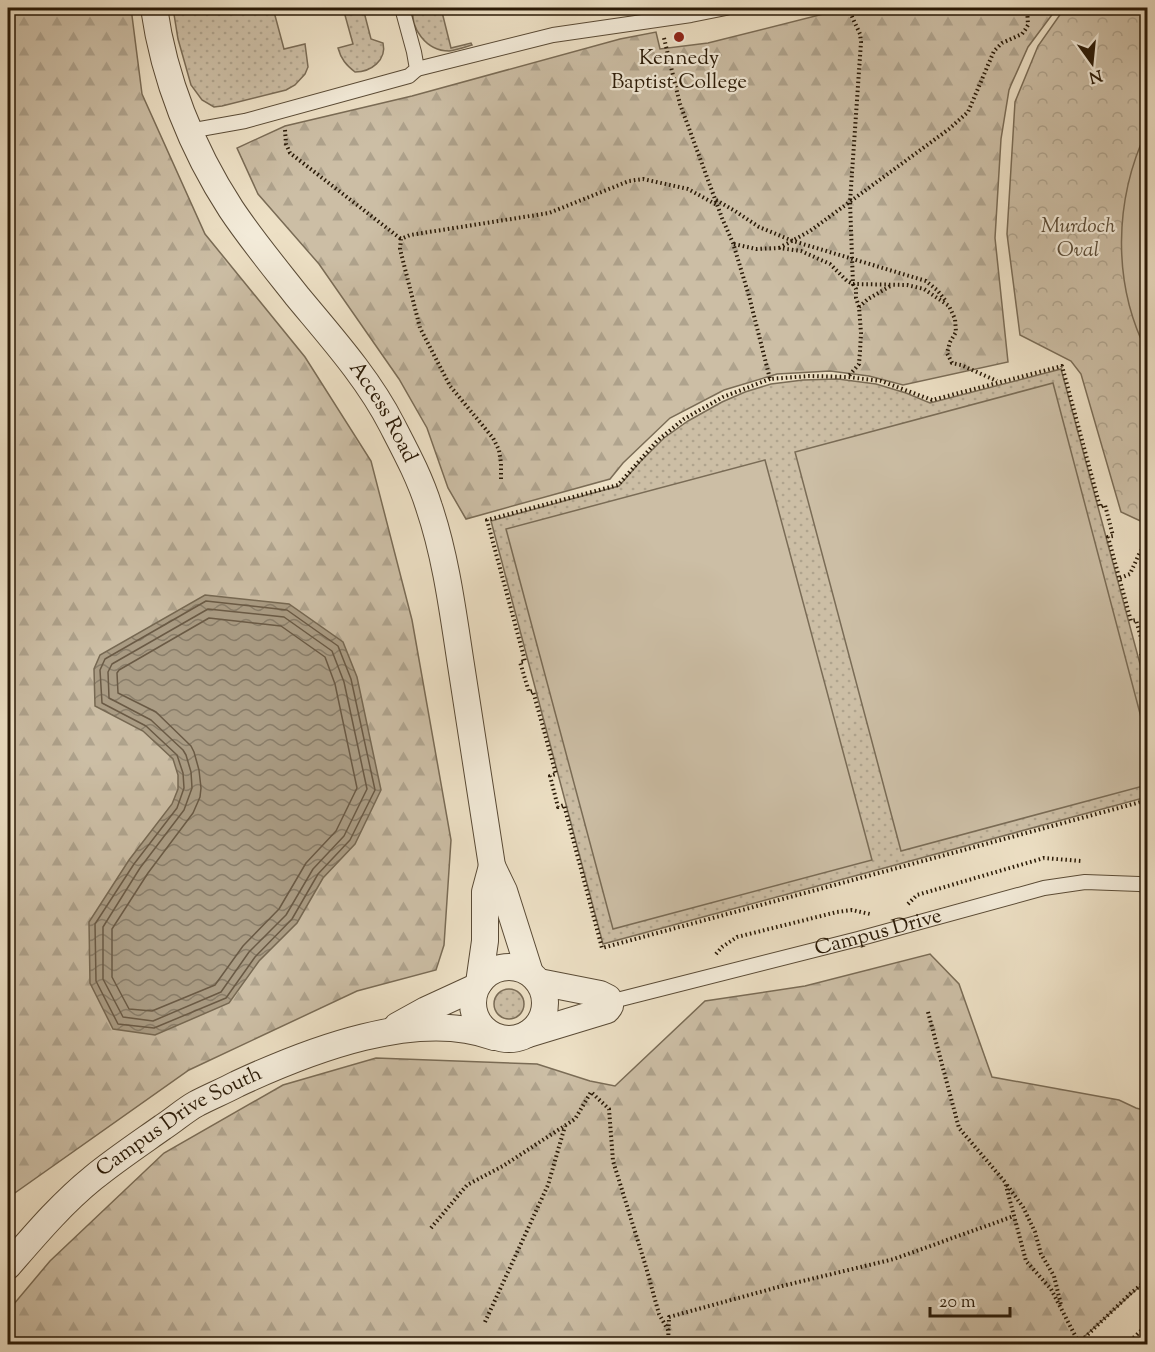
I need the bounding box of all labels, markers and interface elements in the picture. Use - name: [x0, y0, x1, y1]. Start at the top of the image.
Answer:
- marker: Kennedy Baptist College: [672, 30, 686, 44]
- north arrow: [1062, 33, 1122, 93]
- place label: Kennedy Baptist College: [611, 44, 747, 98]
- text: N: [1086, 62, 1104, 88]
- park label: Murdoch Oval: [1041, 212, 1115, 266]
- street label: Access Road: [341, 355, 424, 468]
- street label: Campus Drive: [812, 902, 945, 964]
- street label: Campus Drive South: [90, 1059, 267, 1185]
- scale bar: [930, 1280, 1010, 1318]
- text: 20 m: [939, 1290, 976, 1316]

